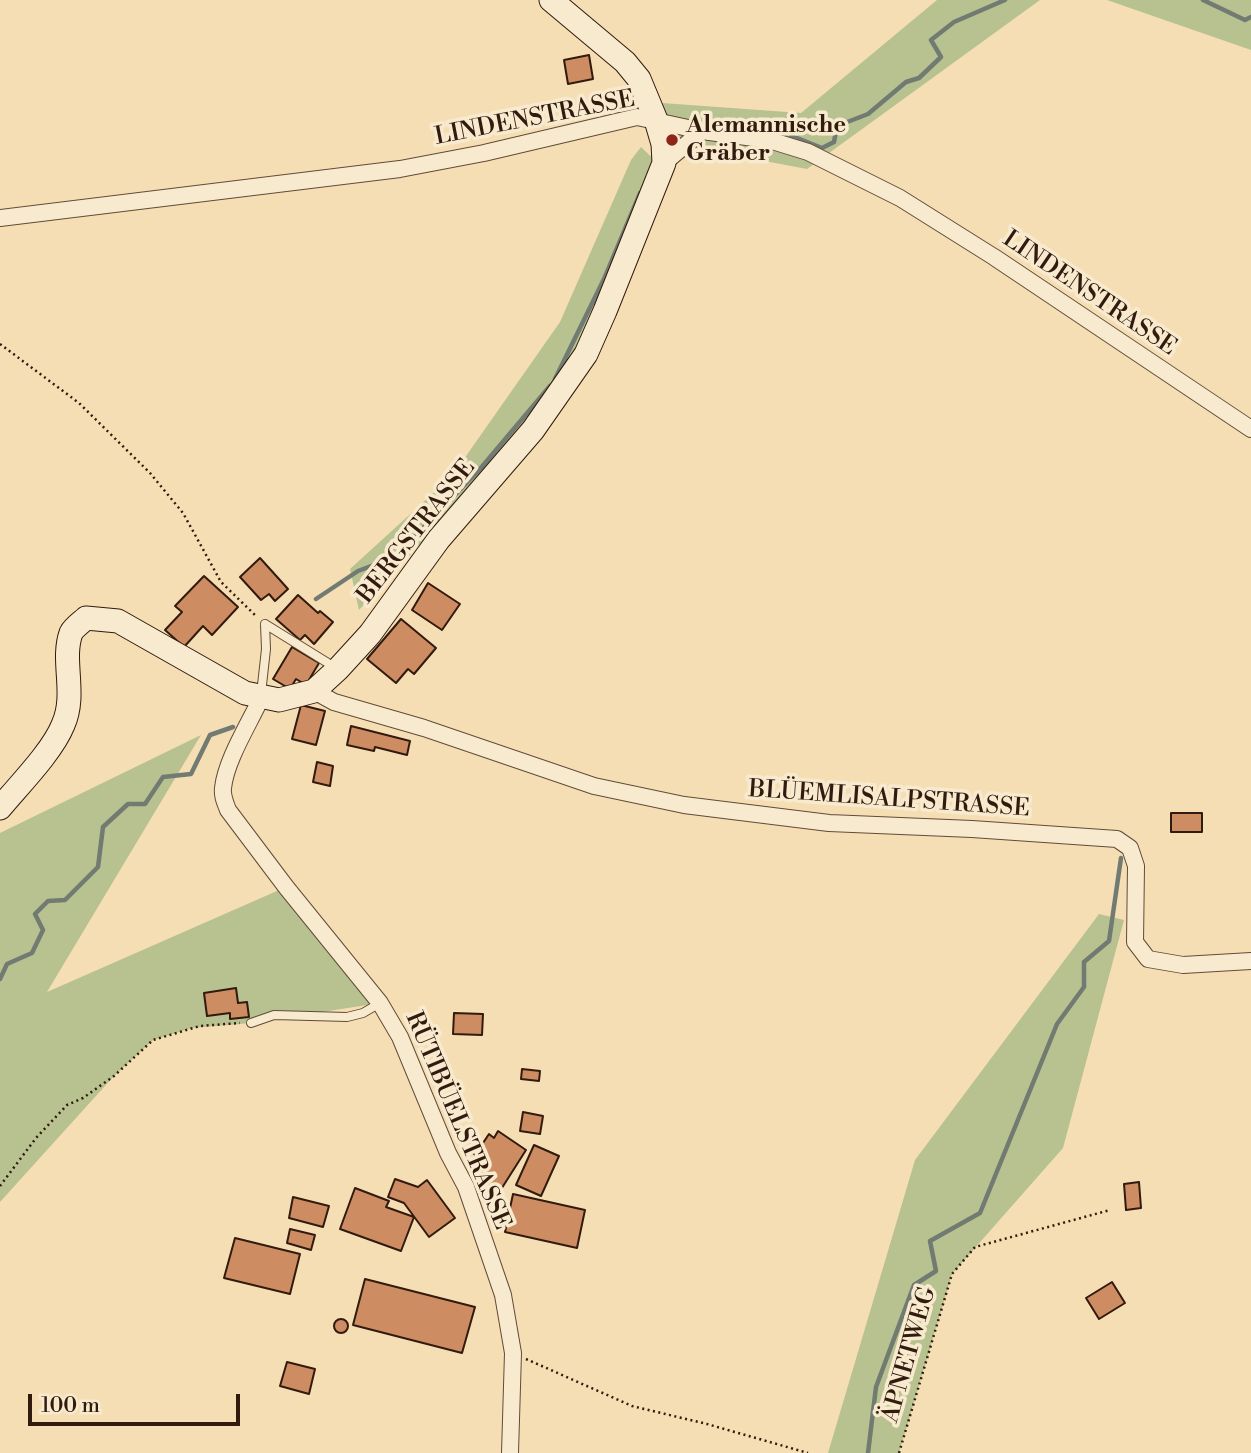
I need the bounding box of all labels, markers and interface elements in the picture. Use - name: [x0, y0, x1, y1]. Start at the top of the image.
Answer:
- street label: LINDENSTRASSE: [432, 85, 638, 153]
- place label: Alemannische Gräber: [686, 112, 846, 168]
- marker: Alemannische Gräber: [664, 132, 680, 148]
- street label: LINDENSTRASSE: [997, 225, 1181, 363]
- street label: BERGSTRASSE: [352, 454, 482, 610]
- street label: BLÜEMLISALPSTRASSE: [747, 776, 1031, 824]
- street label: RÜTIBÜELSTRASSE: [398, 1008, 516, 1234]
- street label: ÄPNETWEG: [877, 1284, 943, 1426]
- scale bar: [32, 1380, 243, 1424]
- text: 100 m: [41, 1393, 100, 1419]

